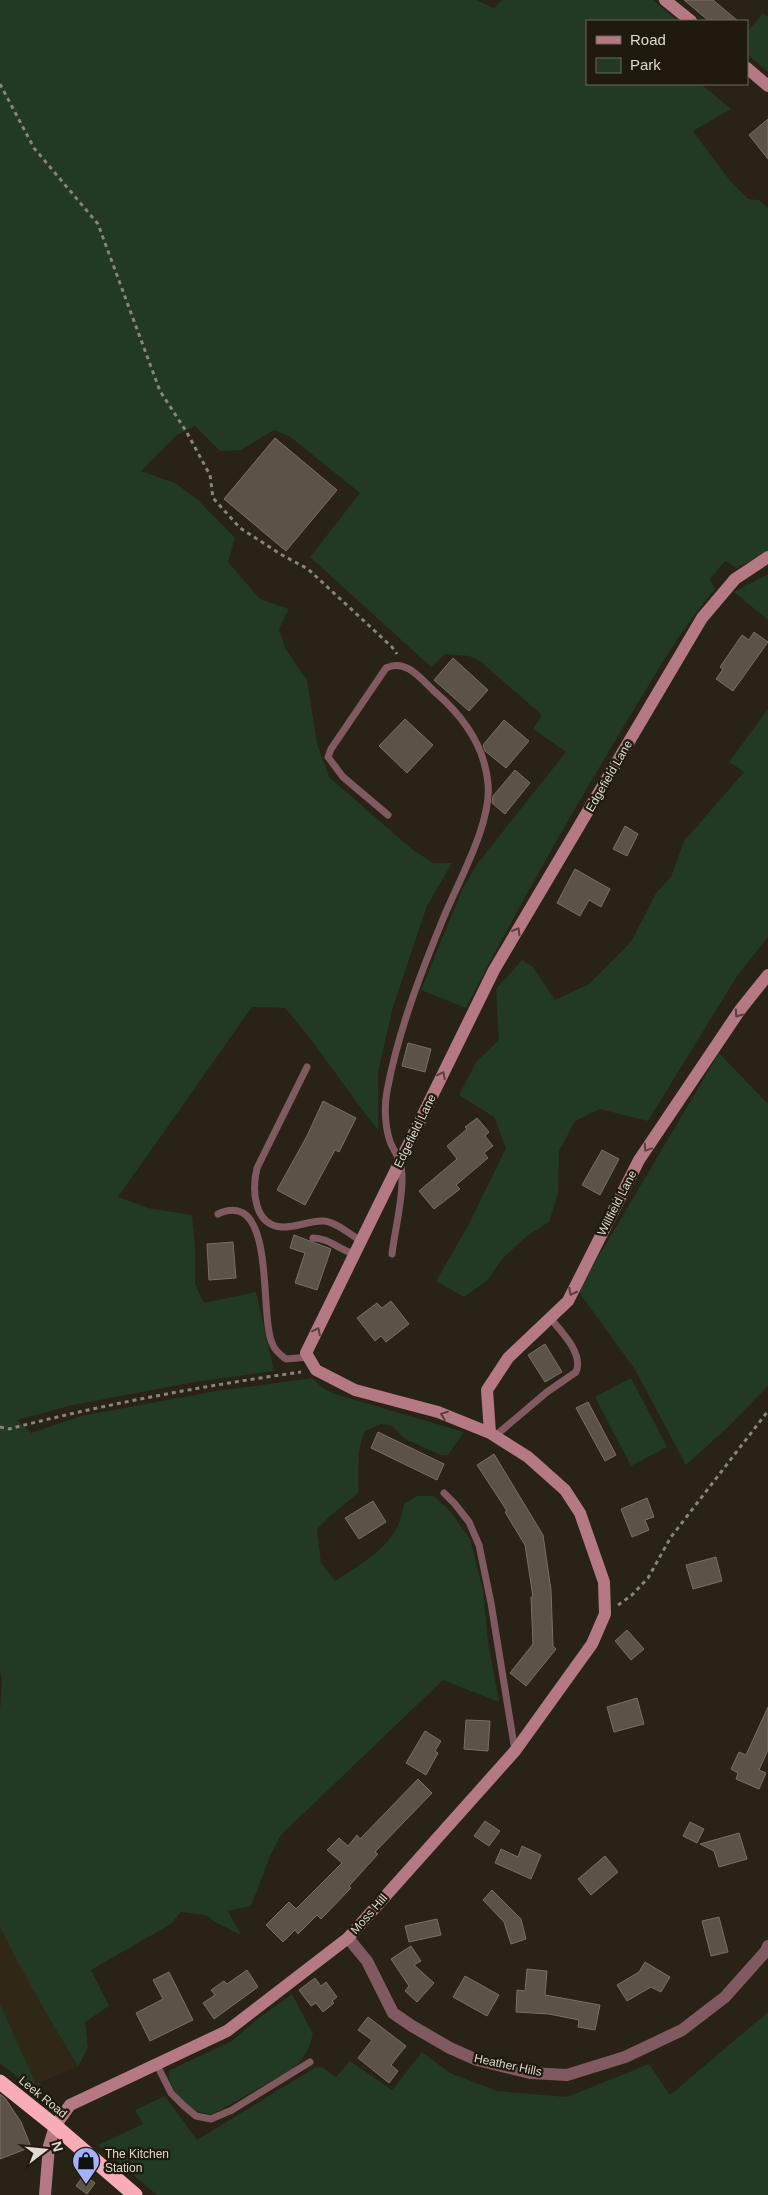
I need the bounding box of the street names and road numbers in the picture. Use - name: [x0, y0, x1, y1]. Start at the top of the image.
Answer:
- street label: Edgefield Lane: [583, 738, 635, 814]
- street label: Edgefield Lane: [391, 1092, 439, 1170]
- street label: Willfield Lane: [595, 1168, 640, 1238]
- street label: Moss Hill: [348, 1891, 390, 1937]
- street label: Heather Hills: [473, 2051, 543, 2079]
- street label: Leek Road: [16, 2073, 70, 2121]

